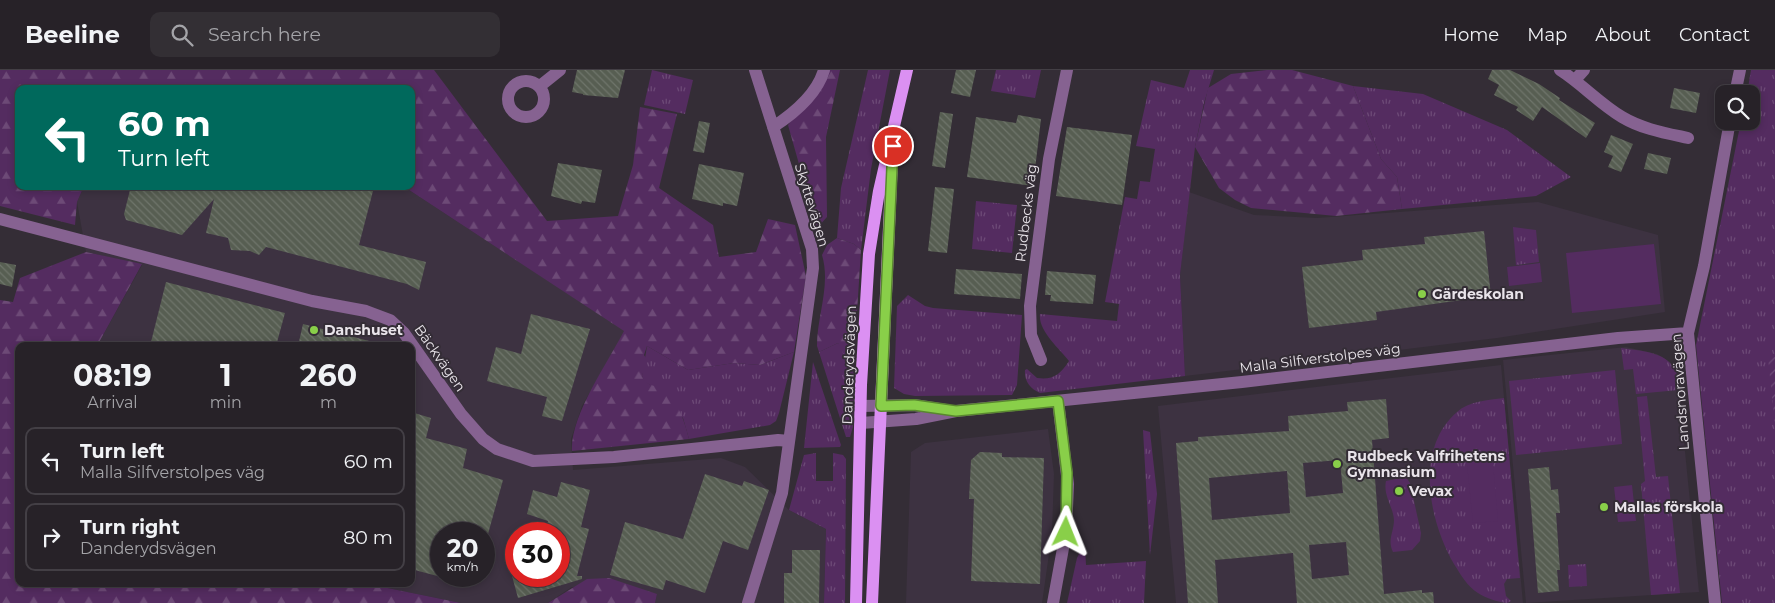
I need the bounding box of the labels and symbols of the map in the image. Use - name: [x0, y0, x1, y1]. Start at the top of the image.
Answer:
- pin: [872, 125, 914, 167]
- street label: Skyttevägen: [791, 161, 833, 249]
- street label: Rudbecks väg: [1011, 163, 1041, 263]
- place label: Gärdeskolan: [1432, 285, 1524, 303]
- marker: Gärdeskolan: [1416, 288, 1428, 300]
- street label: Danderydsvägen: [838, 305, 860, 425]
- place label: Danshuset: [324, 321, 403, 339]
- street label: Bäckvägen: [410, 321, 470, 395]
- marker: Danshuset: [308, 324, 320, 336]
- street label: Landsnoravägen: [1667, 333, 1693, 451]
- street label: Malla Silfverstolpes väg: [1239, 339, 1401, 377]
- place label: Rudbeck Valfrihetens Gymnasium: [1347, 447, 1506, 481]
- marker: Rudbeck Valfrihetens Gymnasium: [1331, 458, 1343, 470]
- place label: Vevax: [1408, 482, 1453, 500]
- marker: Vevax: [1393, 485, 1405, 497]
- place label: Mallas förskola: [1614, 498, 1723, 516]
- marker: Mallas förskola: [1598, 501, 1610, 513]
- position arrow: [1039, 505, 1091, 557]
- speed limit sign: 30: [505, 522, 570, 587]

